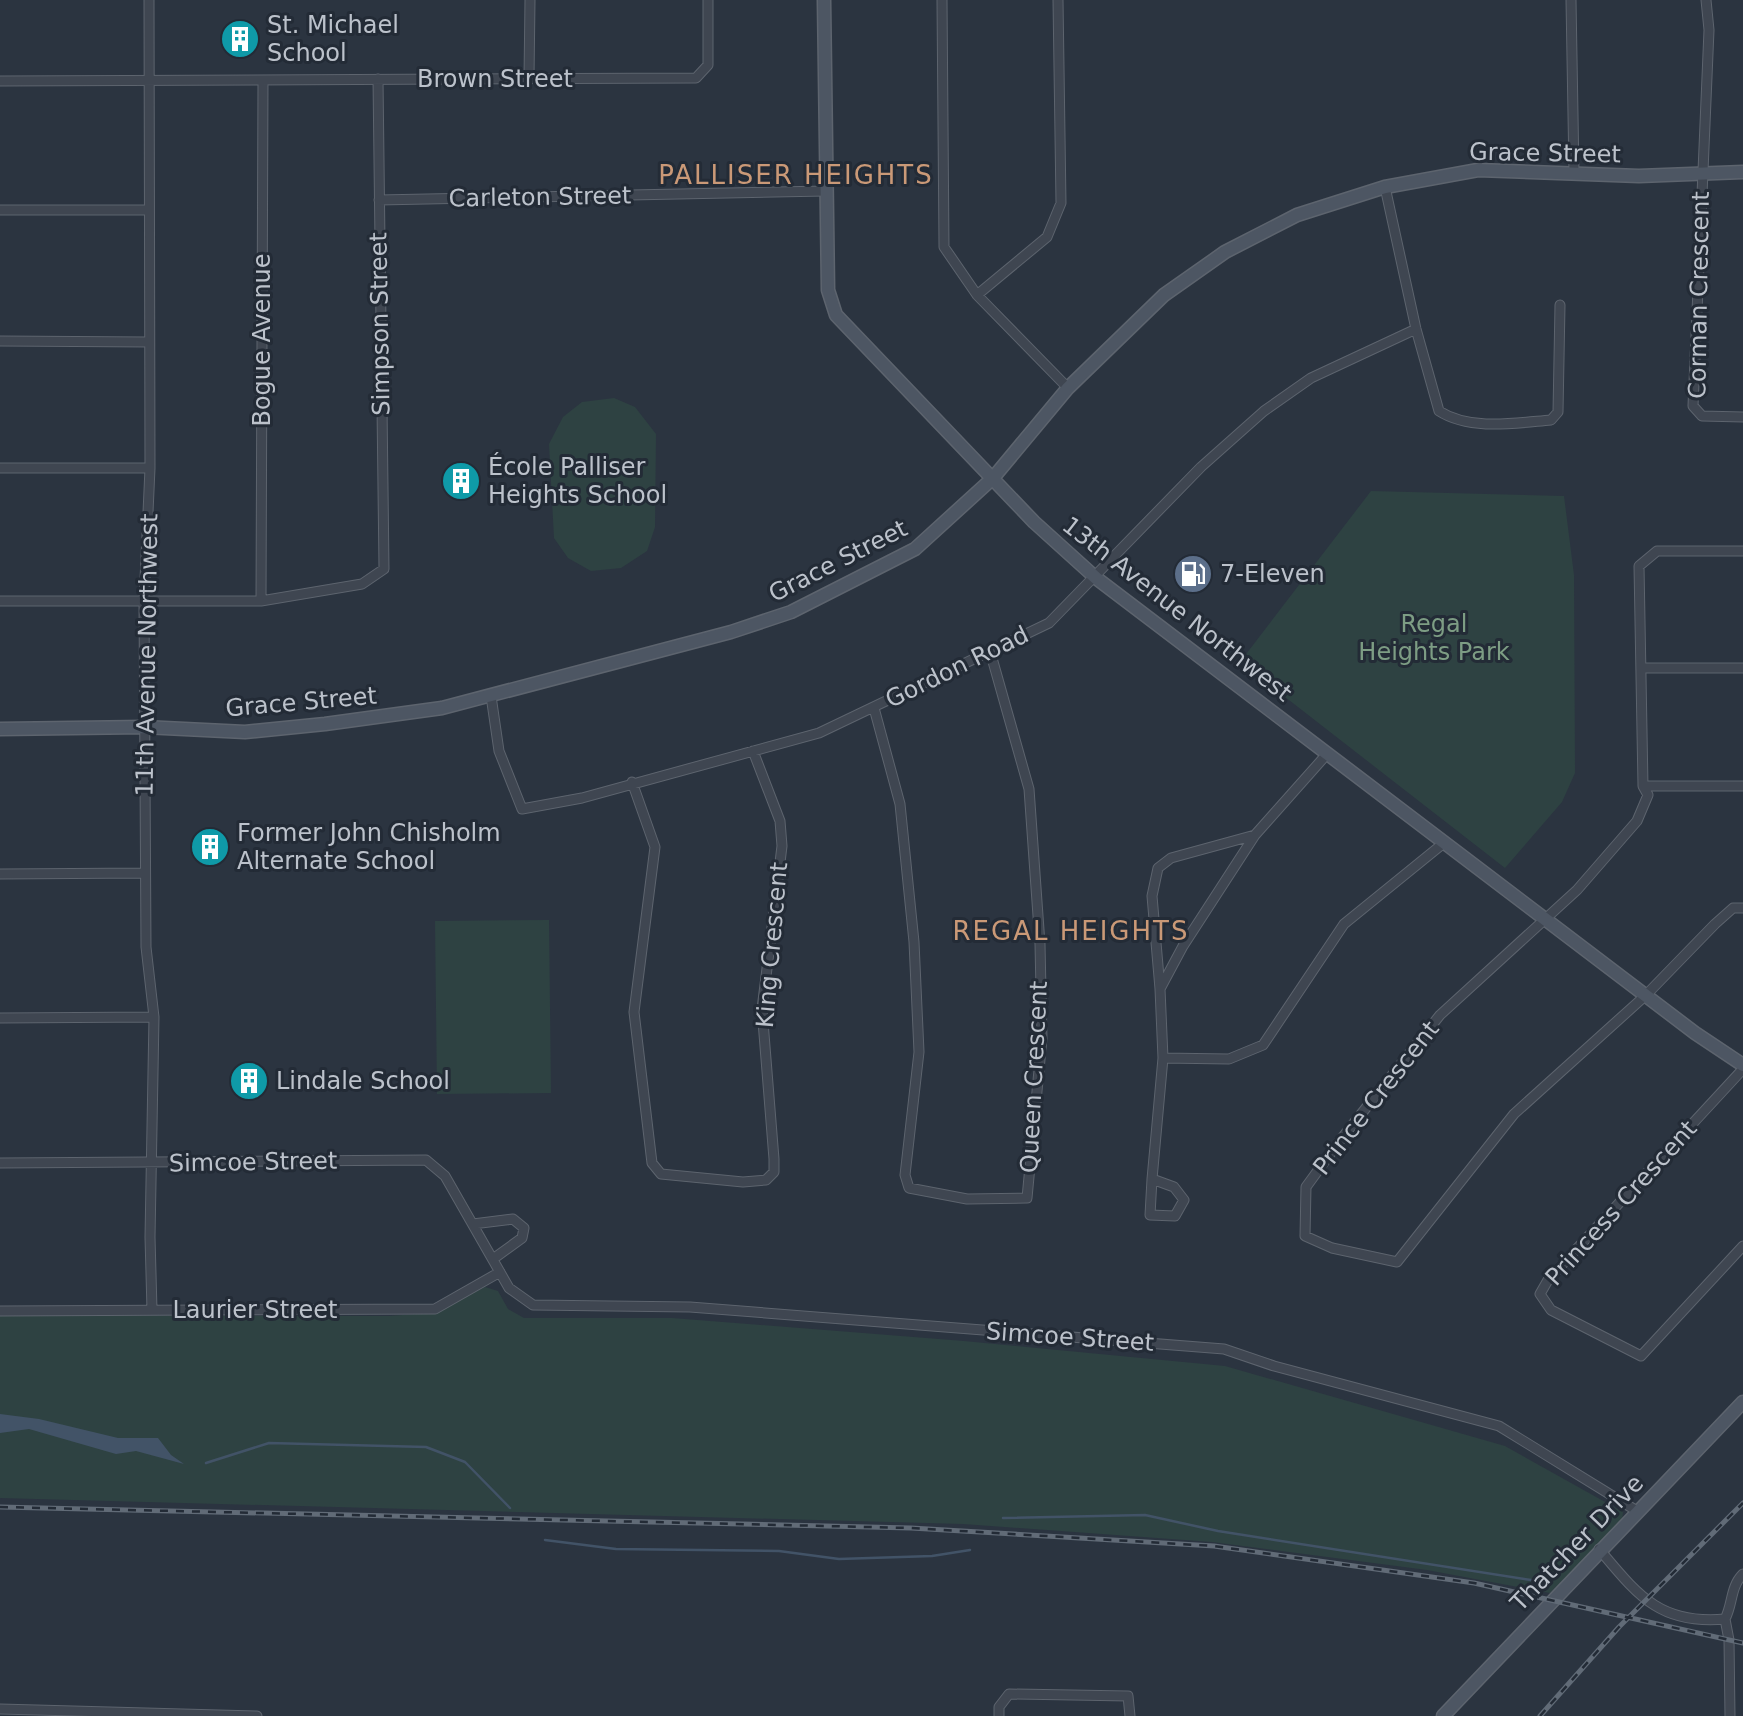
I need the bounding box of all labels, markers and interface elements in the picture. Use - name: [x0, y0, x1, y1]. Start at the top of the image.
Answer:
- place label: St. Michael School: [267, 11, 399, 67]
- building icon: St. Michael School: [219, 18, 261, 60]
- street label: Brown Street: [417, 65, 573, 93]
- street label: Grace Street: [1469, 138, 1621, 168]
- district label: PALLISER HEIGHTS: [658, 160, 934, 190]
- street label: Carleton Street: [448, 181, 632, 213]
- street label: Corman Crescent: [1683, 191, 1715, 399]
- street label: Simpson Street: [364, 232, 396, 416]
- street label: Bogue Avenue: [248, 253, 276, 427]
- place label: École Palliser Heights School: [488, 452, 667, 509]
- building icon: École Palliser Heights School: [440, 460, 482, 502]
- street label: 13th Avenue Northwest: [1057, 511, 1297, 707]
- street label: 11th Avenue Northwest: [131, 513, 163, 797]
- street label: Grace Street: [764, 514, 912, 608]
- fuel station icon: 7-Eleven: [1172, 553, 1214, 595]
- place label: 7-Eleven: [1220, 560, 1325, 588]
- park label: Regal Heights Park: [1358, 610, 1510, 666]
- street label: Gordon Road: [881, 620, 1033, 714]
- street label: Grace Street: [224, 681, 378, 723]
- place label: Former John Chisholm Alternate School: [237, 819, 501, 875]
- building icon: Former John Chisholm Alternate School: [189, 826, 231, 868]
- street label: King Crescent: [751, 861, 793, 1029]
- district label: REGAL HEIGHTS: [953, 916, 1189, 946]
- street label: Queen Crescent: [1015, 980, 1053, 1174]
- street label: Prince Crescent: [1307, 1016, 1445, 1180]
- building icon: Lindale School: [228, 1060, 270, 1102]
- place label: Lindale School: [276, 1067, 450, 1095]
- street label: Princess Crescent: [1540, 1115, 1702, 1291]
- street label: Simcoe Street: [169, 1147, 337, 1177]
- street label: Laurier Street: [172, 1296, 338, 1324]
- street label: Simcoe Street: [985, 1317, 1155, 1357]
- street label: Thatcher Drive: [1504, 1469, 1649, 1618]

